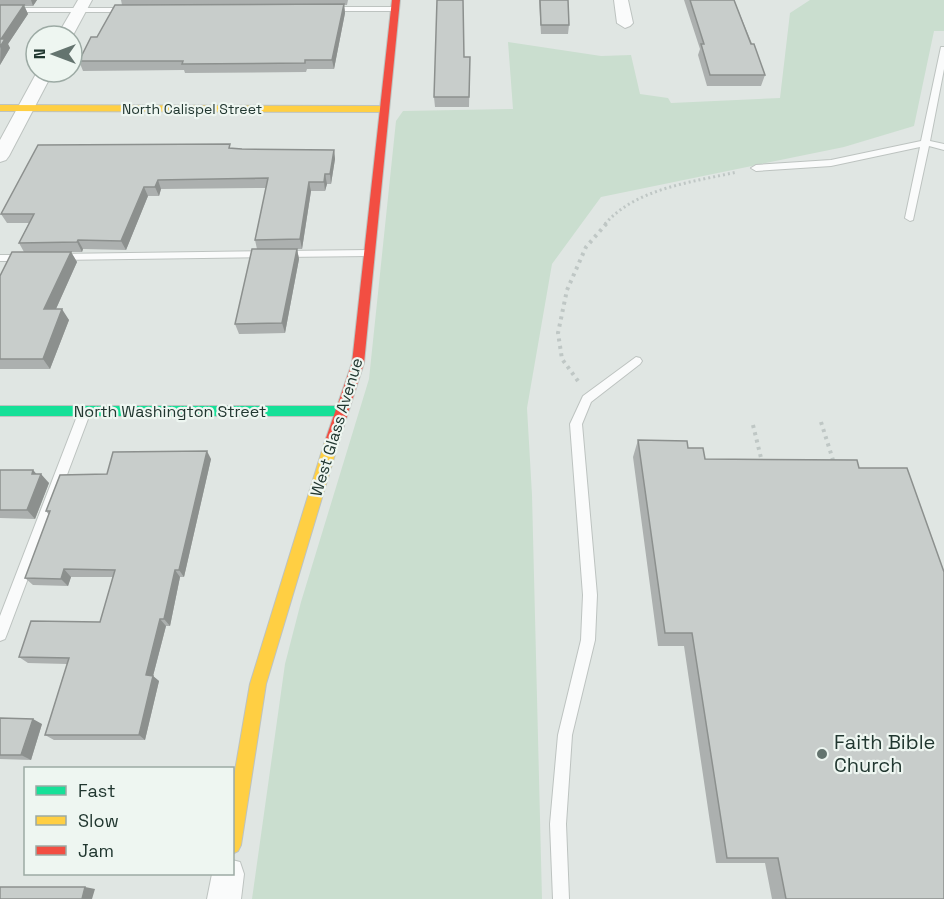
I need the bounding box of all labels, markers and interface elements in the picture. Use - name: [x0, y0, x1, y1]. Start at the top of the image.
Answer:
- north arrow: [24, 24, 84, 84]
- text: N: [29, 49, 50, 59]
- street label: North Calispel Street: [122, 100, 262, 118]
- street label: West Glass Avenue: [305, 355, 368, 499]
- street label: North Washington Street: [74, 401, 266, 422]
- place label: Faith Bible Church: [834, 729, 935, 778]
- marker: Faith Bible Church: [815, 747, 829, 761]
- legend: [24, 767, 234, 875]
- text: Fast: [78, 779, 115, 802]
- text: Slow: [78, 809, 119, 832]
- text: Jam: [78, 839, 114, 862]

